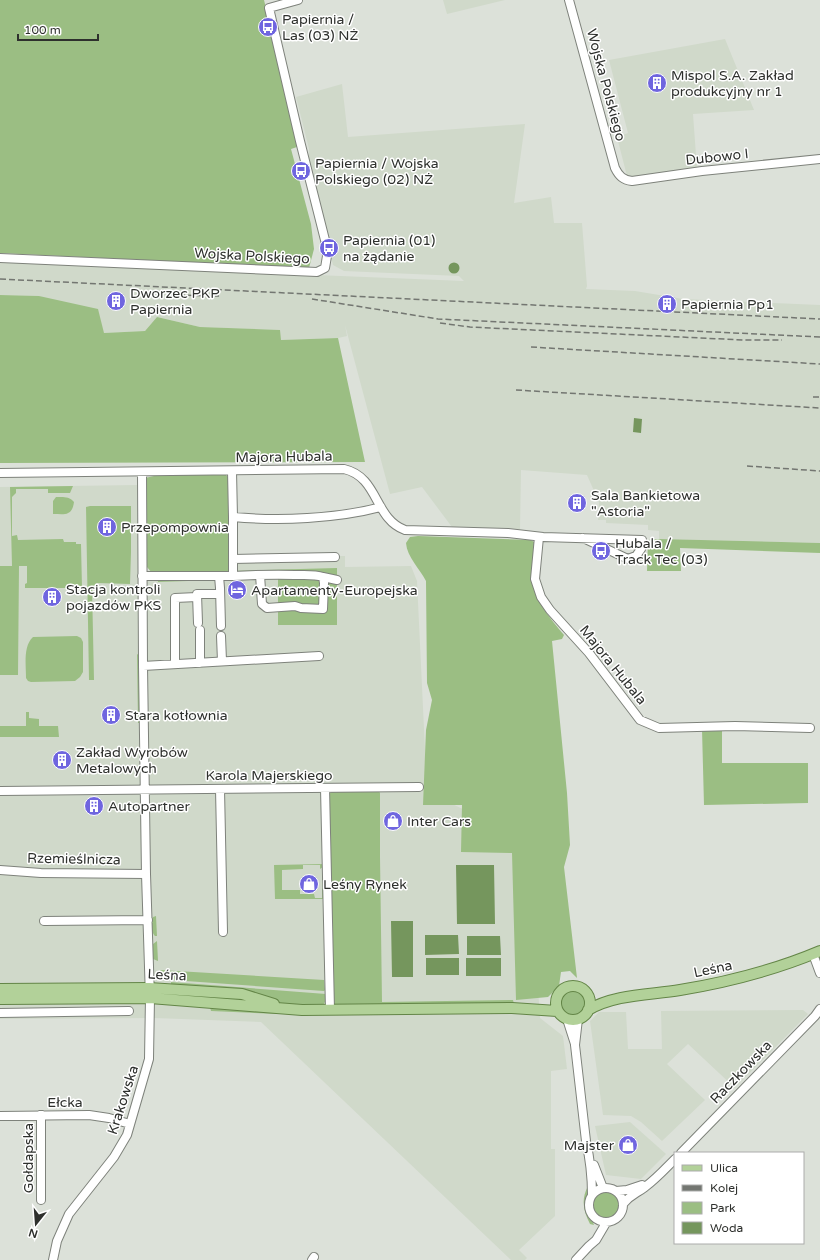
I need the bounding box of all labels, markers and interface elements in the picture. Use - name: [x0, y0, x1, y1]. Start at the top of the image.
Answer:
- place label: Papiernia / Las (03) NŻ: [282, 11, 358, 44]
- scale bar: [18, 16, 98, 42]
- bus stop icon: Papiernia / Las (03) NŻ: [257, 16, 279, 38]
- text: 100 m: [24, 23, 61, 37]
- street label: Wojska Polskiego: [583, 27, 629, 143]
- place label: Mispol S.A. Zakład produkcyjny nr 1: [671, 67, 794, 100]
- building icon: Mispol S.A. Zakład produkcyjny nr 1: [646, 72, 668, 94]
- street label: Dubowo I: [685, 145, 749, 169]
- place label: Papiernia / Wojska Polskiego (02) NŻ: [315, 155, 439, 188]
- bus stop icon: Papiernia / Wojska Polskiego (02) NŻ: [290, 160, 312, 182]
- place label: Papiernia (01) na żądanie: [343, 232, 435, 265]
- bus stop icon: Papiernia (01) na żądanie: [318, 237, 340, 259]
- street label: Wojska Polskiego: [194, 244, 310, 268]
- place label: Dworzec PKP Papiernia: [130, 285, 220, 318]
- building icon: Dworzec PKP Papiernia: [105, 290, 127, 312]
- building icon: Papiernia Pp1: [656, 293, 678, 315]
- place label: Papiernia Pp1: [681, 296, 774, 313]
- street label: Majora Hubala: [235, 448, 333, 466]
- place label: Sala Bankietowa "Astoria": [591, 487, 700, 520]
- building icon: Sala Bankietowa "Astoria": [566, 492, 588, 514]
- building icon: Przepompownia: [96, 516, 118, 538]
- place label: Przepompownia: [121, 519, 229, 536]
- place label: Hubala / Track Tec (03): [615, 535, 708, 568]
- bus stop icon: Hubala / Track Tec (03): [590, 540, 612, 562]
- hotel icon: Apartamenty-Europejska: [226, 579, 248, 601]
- place label: Stacja kontroli pojazdów PKS: [66, 581, 162, 614]
- place label: Apartamenty-Europejska: [251, 582, 418, 599]
- building icon: Stacja kontroli pojazdów PKS: [41, 586, 63, 608]
- street label: Majora Hubala: [576, 622, 650, 708]
- building icon: Stara kotłownia: [100, 704, 122, 726]
- place label: Stara kotłownia: [125, 707, 228, 724]
- place label: Zakład Wyrobów Metalowych: [76, 744, 188, 777]
- building icon: Zakład Wyrobów Metalowych: [51, 749, 73, 771]
- street label: Karola Majerskiego: [205, 767, 333, 784]
- building icon: Autopartner: [83, 795, 105, 817]
- place label: Autopartner: [108, 798, 190, 815]
- shop icon: Inter Cars: [382, 810, 404, 832]
- place label: Inter Cars: [407, 813, 471, 830]
- street label: Rzemieślnicza: [27, 850, 121, 868]
- shop icon: Leśny Rynek: [298, 873, 320, 895]
- place label: Leśny Rynek: [323, 876, 407, 893]
- street label: Leśna: [692, 957, 734, 981]
- street label: Leśna: [147, 965, 187, 985]
- street label: Raczkowska: [707, 1037, 775, 1107]
- street label: Krakowska: [104, 1063, 142, 1137]
- street label: Ełcka: [47, 1094, 83, 1111]
- street label: Gołdapska: [20, 1123, 37, 1193]
- shop icon: Majster: [617, 1134, 639, 1156]
- place label: Majster: [564, 1137, 615, 1154]
- legend: [674, 1152, 804, 1244]
- text: Ulica: [710, 1161, 738, 1175]
- text: Kolej: [710, 1181, 738, 1195]
- text: Park: [710, 1201, 736, 1215]
- north arrow: [16, 1204, 56, 1244]
- text: Woda: [710, 1221, 743, 1235]
- text: N: [27, 1226, 39, 1241]

